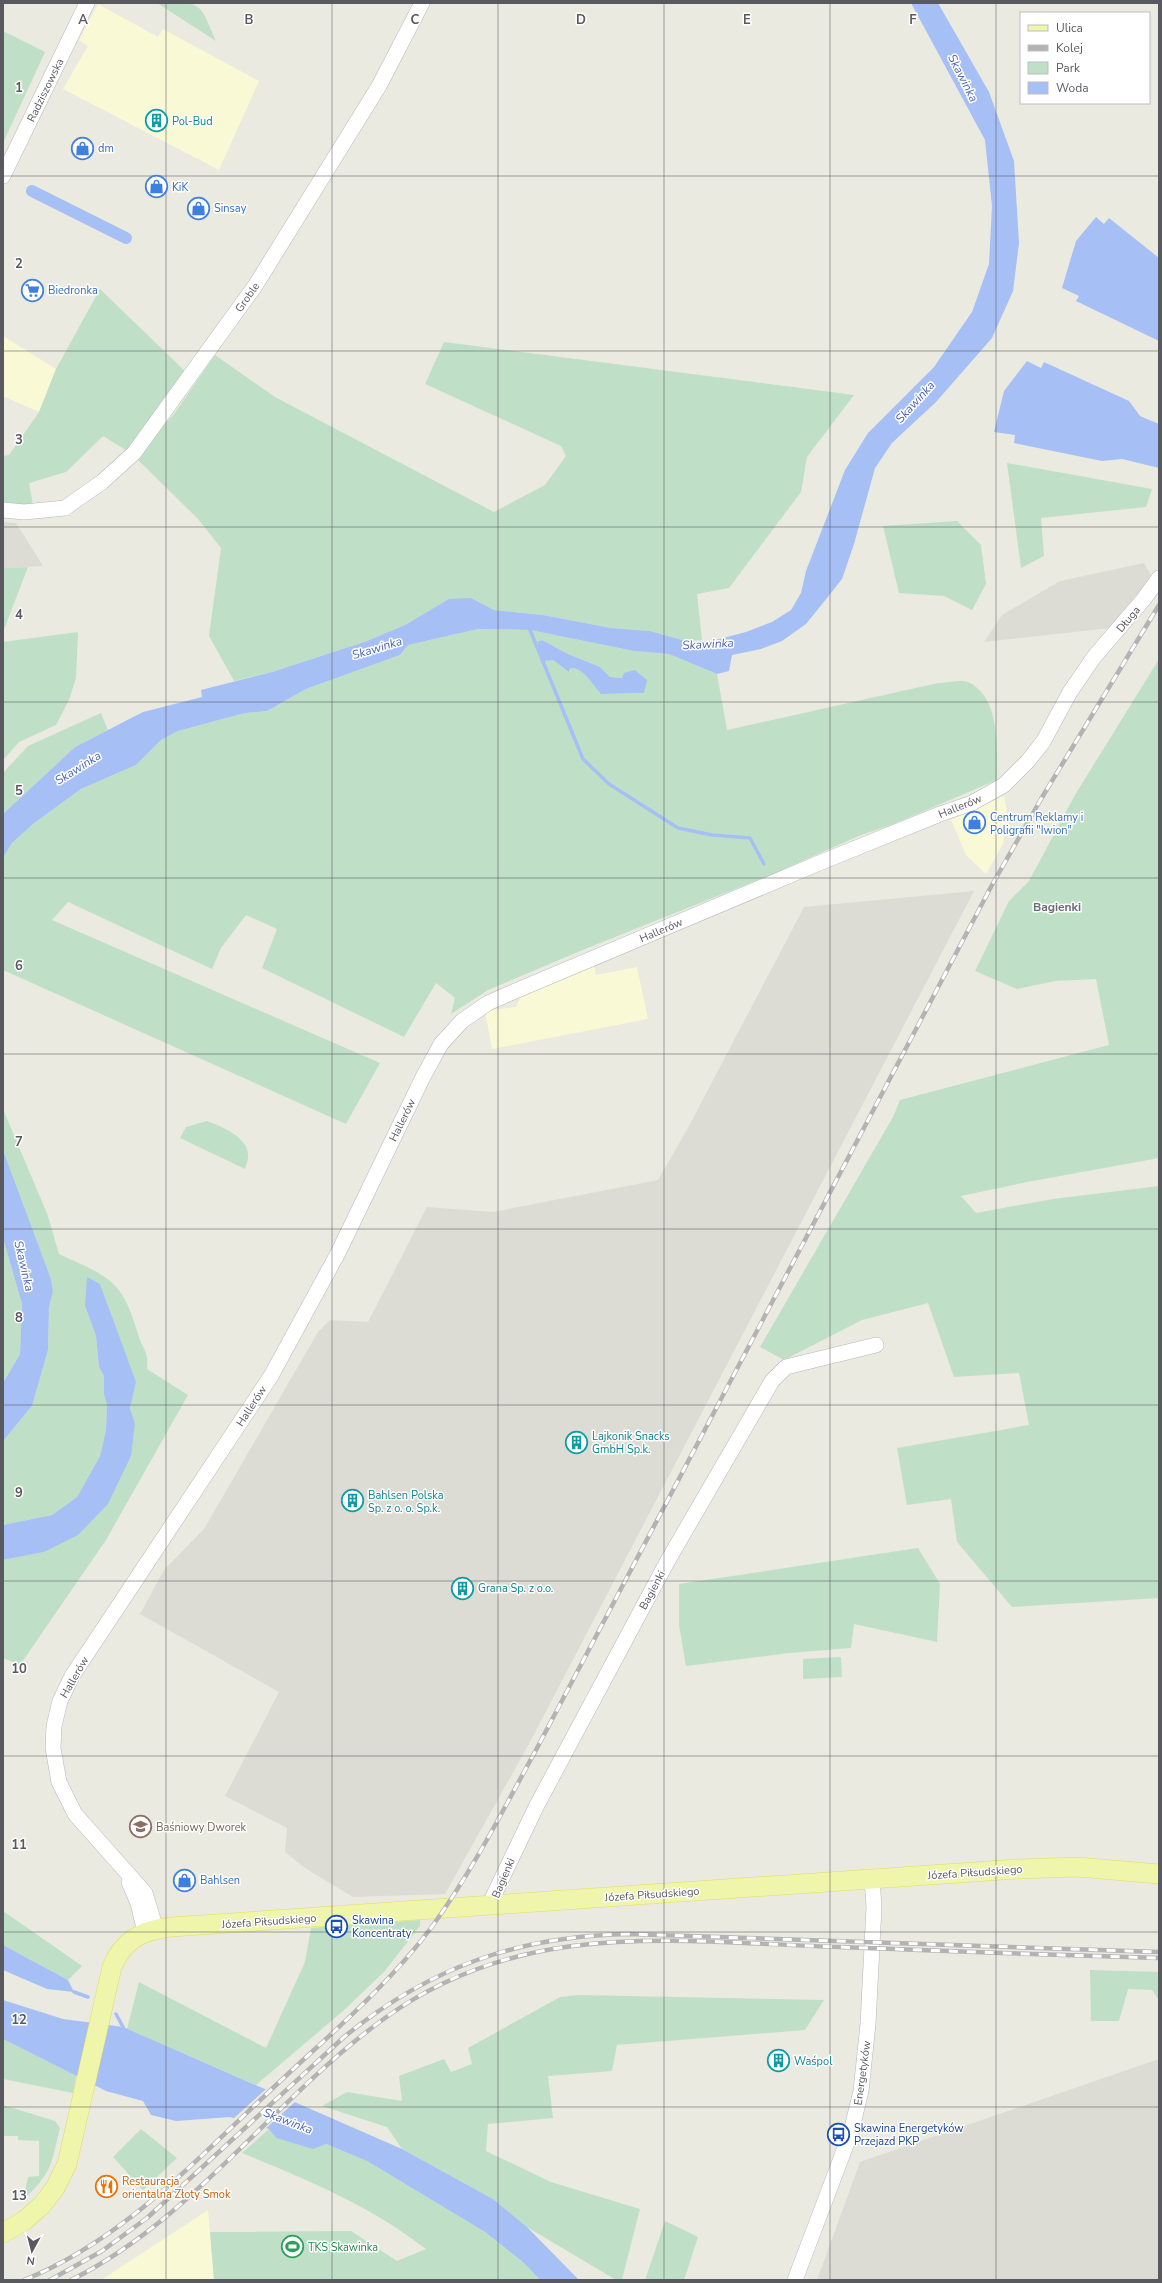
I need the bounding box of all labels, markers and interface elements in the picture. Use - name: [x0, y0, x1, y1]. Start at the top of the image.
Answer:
- text: A: [78, 11, 88, 29]
- text: B: [245, 11, 254, 29]
- text: C: [411, 11, 420, 29]
- text: D: [576, 11, 586, 29]
- text: E: [743, 11, 751, 29]
- text: F: [909, 11, 917, 29]
- legend: [1020, 12, 1150, 104]
- text: Ulica: [1056, 20, 1083, 36]
- text: Kolej: [1056, 40, 1083, 56]
- water label: Skawinka: [944, 51, 982, 105]
- street label: Radziszowska: [24, 56, 67, 125]
- text: Park: [1056, 60, 1081, 76]
- text: 1: [15, 79, 23, 97]
- text: Woda: [1056, 80, 1089, 96]
- building icon: Pol-Bud: [143, 108, 169, 134]
- place label: Pol-Bud: [172, 114, 213, 129]
- shop icon: dm: [70, 135, 96, 161]
- place label: dm: [98, 141, 114, 156]
- shop icon: KiK: [143, 174, 169, 200]
- place label: KiK: [172, 180, 189, 195]
- shop icon: Sinsay: [186, 195, 212, 221]
- place label: Sinsay: [214, 201, 247, 216]
- text: 2: [15, 255, 23, 273]
- supermarket icon: Biedronka: [20, 277, 46, 303]
- street label: Groble: [232, 279, 263, 315]
- place label: Biedronka: [48, 283, 98, 298]
- water label: Skawinka: [892, 377, 938, 427]
- text: 3: [15, 431, 23, 449]
- street label: Długa: [1113, 603, 1144, 636]
- text: 4: [15, 606, 23, 624]
- water label: Skawinka: [350, 633, 404, 663]
- water label: Skawinka: [682, 635, 734, 653]
- water label: Skawinka: [52, 748, 104, 788]
- text: 5: [15, 782, 23, 800]
- street label: Hallerów: [936, 791, 984, 822]
- shop icon: Centrum Reklamy i Poligrafii "Iwion": [961, 810, 987, 836]
- place label: Centrum Reklamy i Poligrafii "Iwion": [990, 810, 1083, 838]
- district label: Bagienki: [1033, 899, 1081, 915]
- street label: Hallerów: [637, 915, 685, 946]
- text: 6: [15, 957, 23, 975]
- street label: Hallerów: [386, 1096, 419, 1144]
- text: 7: [15, 1133, 23, 1151]
- water label: Skawinka: [10, 1239, 38, 1293]
- text: 8: [15, 1309, 23, 1327]
- street label: Hallerów: [233, 1383, 270, 1430]
- building icon: Lajkonik Snacks GmbH Sp.k.: [564, 1429, 590, 1455]
- place label: Lajkonik Snacks GmbH Sp.k.: [592, 1429, 670, 1457]
- text: 9: [15, 1484, 23, 1502]
- building icon: Bahlsen Polska Sp. z o. o. Sp.k.: [339, 1488, 365, 1514]
- place label: Bahlsen Polska Sp. z o. o. Sp.k.: [368, 1488, 444, 1516]
- street label: Bagienki: [636, 1568, 669, 1612]
- building icon: Grana Sp. z o.o.: [449, 1575, 475, 1601]
- place label: Grana Sp. z o.o.: [478, 1581, 553, 1596]
- street label: Hallerów: [57, 1654, 92, 1701]
- text: 10: [11, 1660, 27, 1678]
- school or university icon: Baśniowy Dworek: [127, 1814, 153, 1840]
- place label: Baśniowy Dworek: [156, 1820, 246, 1835]
- text: 11: [11, 1836, 27, 1854]
- street label: Bagienki: [488, 1856, 519, 1901]
- street label: Józefa Piłsudskiego: [926, 1862, 1023, 1883]
- shop icon: Bahlsen: [171, 1867, 197, 1893]
- place label: Bahlsen: [200, 1873, 240, 1888]
- street label: Józefa Piłsudskiego: [603, 1884, 700, 1905]
- street label: Józefa Piłsudskiego: [220, 1911, 317, 1932]
- bus stop icon: Skawina Koncentraty: [324, 1913, 350, 1939]
- place label: Skawina Koncentraty: [352, 1913, 412, 1941]
- text: 12: [11, 2011, 27, 2029]
- street label: Energetyków: [851, 2040, 874, 2106]
- building icon: Waśpol: [766, 2048, 792, 2074]
- place label: Waśpol: [794, 2054, 833, 2069]
- water label: Skawinka: [261, 2104, 315, 2138]
- bus stop icon: Skawina Energetyków Przejazd PKP: [826, 2121, 852, 2147]
- place label: Skawina Energetyków Przejazd PKP: [854, 2121, 964, 2149]
- restaurant icon: Restauracja orientalna Złoty Smok: [94, 2174, 120, 2200]
- place label: Restauracja orientalna Złoty Smok: [122, 2174, 231, 2202]
- text: 13: [11, 2187, 27, 2205]
- north arrow: [12, 2231, 52, 2271]
- sports icon: TKS Skawinka: [280, 2234, 306, 2260]
- place label: TKS Skawinka: [308, 2240, 378, 2255]
- text: N: [26, 2252, 36, 2268]

